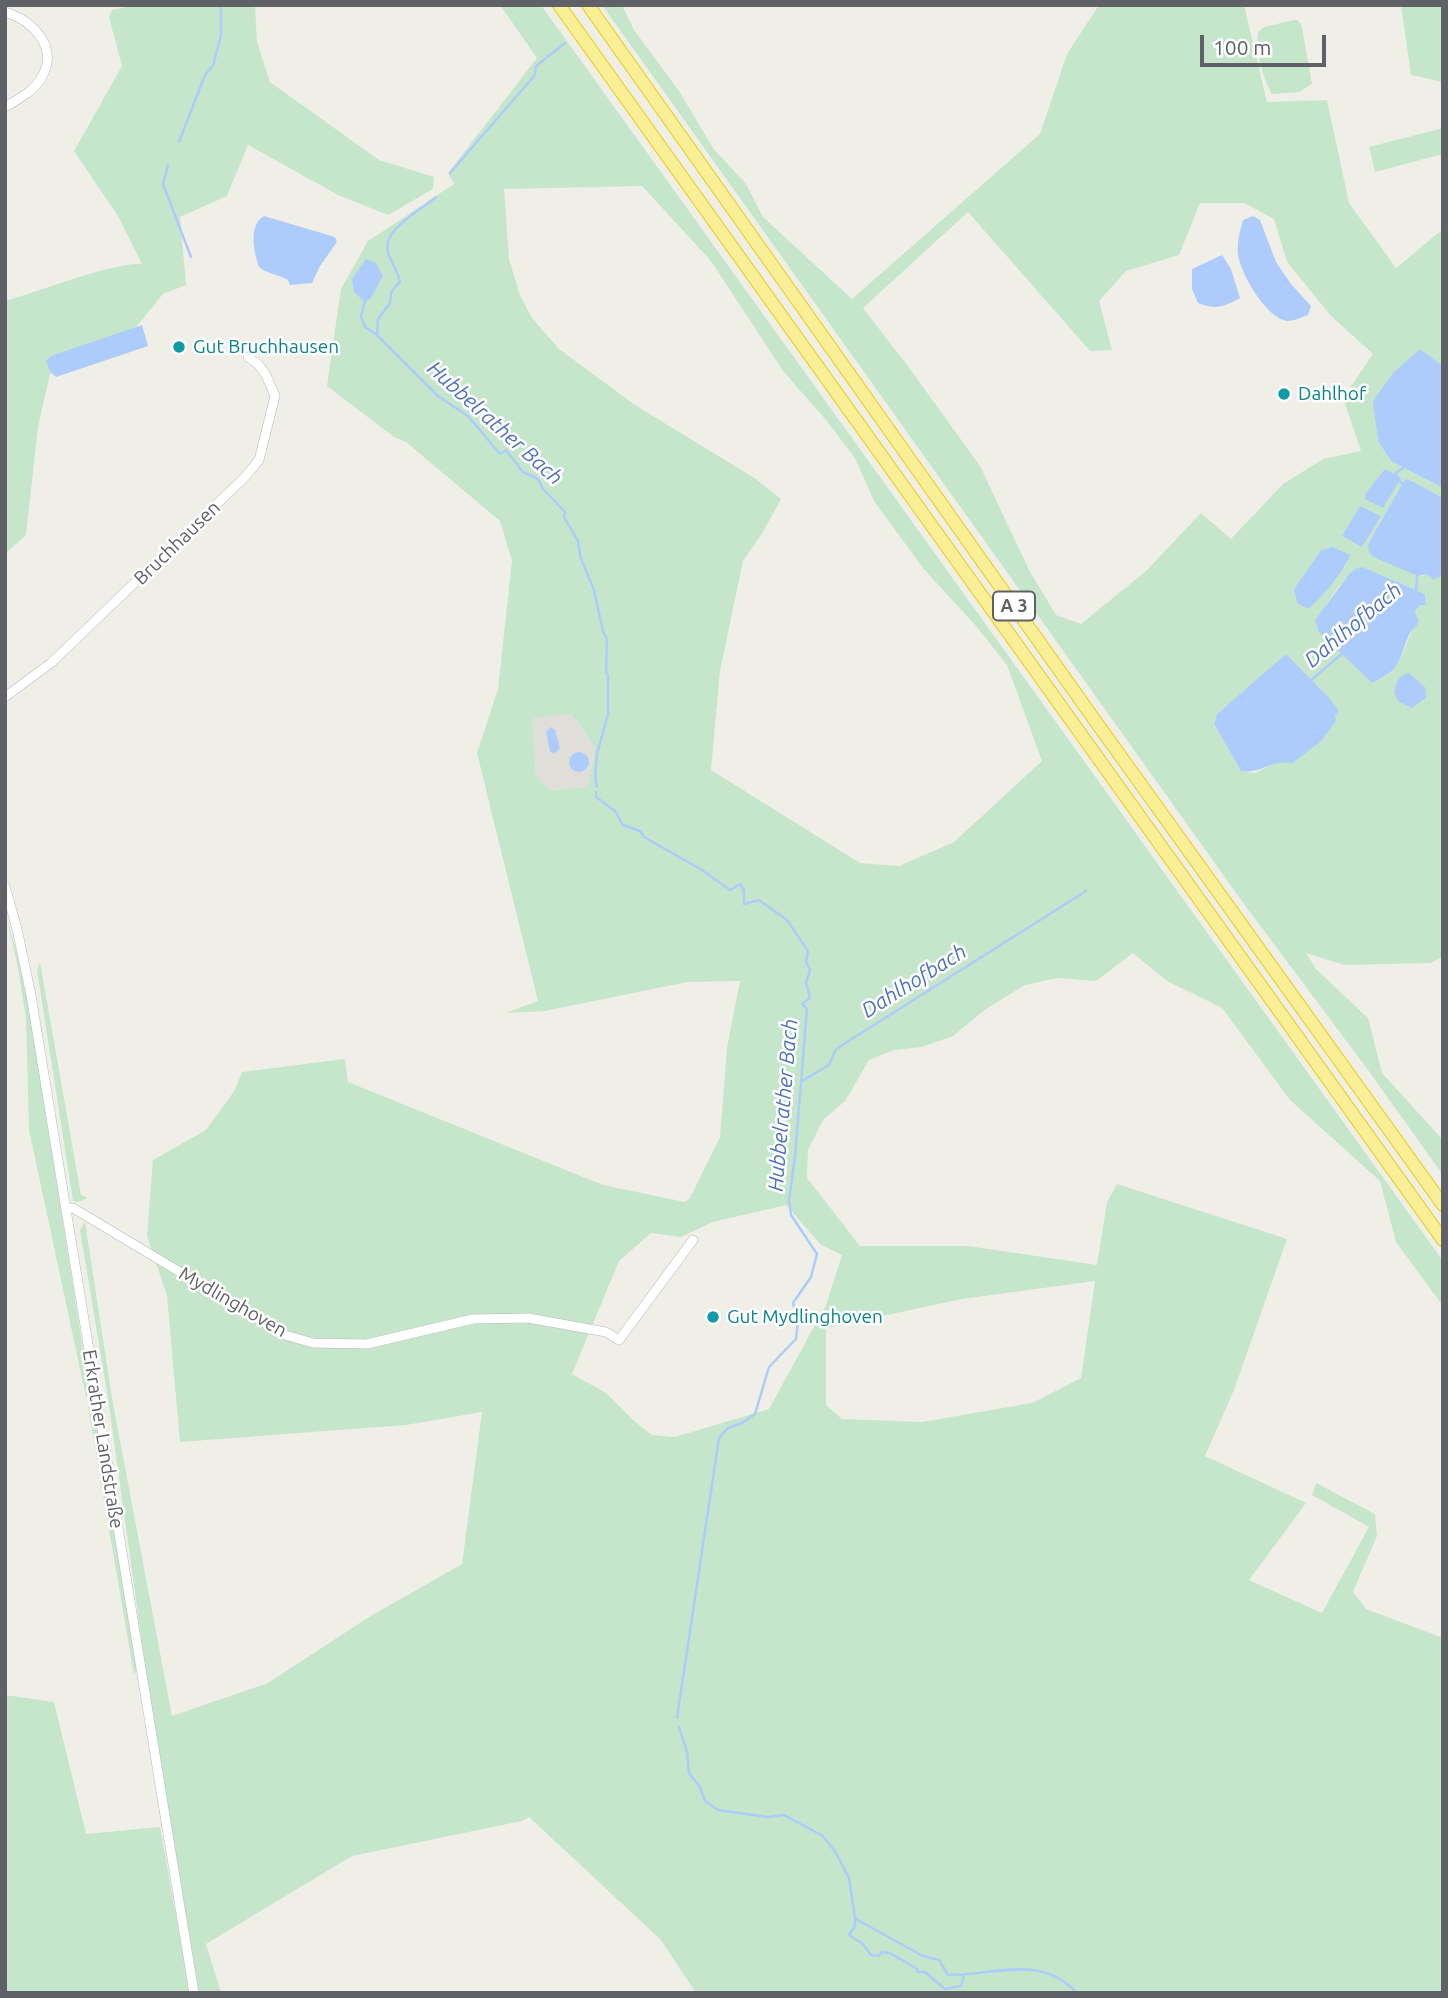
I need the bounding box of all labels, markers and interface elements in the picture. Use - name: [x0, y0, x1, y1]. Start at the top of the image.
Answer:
- scale bar: [1203, 21, 1329, 65]
- text: 100 m: [1213, 35, 1271, 59]
- place label: Gut Bruchhausen: [193, 336, 339, 358]
- marker: Gut Bruchhausen: [171, 339, 187, 355]
- water label: Hubbelrather Bach: [422, 356, 568, 490]
- place label: Dahlhof: [1298, 383, 1366, 405]
- marker: Dahlhof: [1276, 386, 1292, 402]
- street label: Bruchhausen: [129, 496, 225, 590]
- water label: Dahlhofbach: [1299, 577, 1407, 673]
- road number: A 3: [993, 592, 1035, 620]
- water label: Dahlhofbach: [857, 939, 971, 1023]
- water label: Hubbelrather Bach: [763, 1018, 803, 1192]
- street label: Mydlinghoven: [175, 1262, 291, 1342]
- place label: Gut Mydlinghoven: [727, 1306, 883, 1328]
- marker: Gut Mydlinghoven: [705, 1309, 721, 1325]
- street label: Erkrather Landstraße: [78, 1348, 128, 1530]

